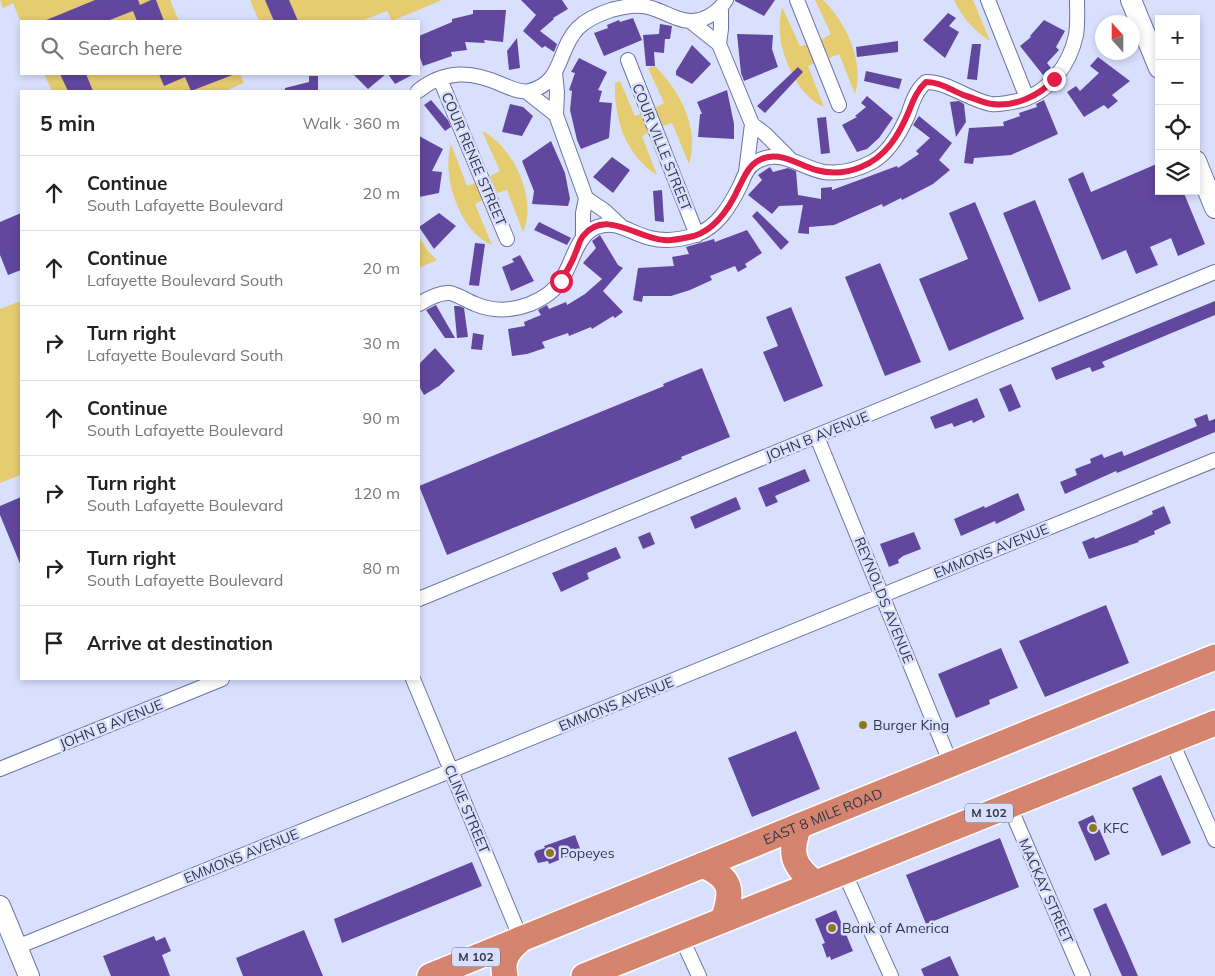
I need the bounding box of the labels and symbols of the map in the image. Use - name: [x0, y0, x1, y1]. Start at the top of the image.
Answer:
- north arrow: [1095, 15, 1140, 60]
- route end: [1043, 68, 1066, 91]
- street label: COUR VILLE STREET: [628, 81, 696, 214]
- street label: COUR RENEE STREET: [438, 89, 511, 229]
- route start: [550, 270, 573, 293]
- street label: JOHN B AVENUE: [763, 407, 871, 465]
- street label: EMMONS AVENUE: [931, 520, 1051, 582]
- street label: REYNOLDS AVENUE: [850, 534, 918, 666]
- street label: EMMONS AVENUE: [556, 673, 676, 735]
- street label: JOHN B AVENUE: [57, 695, 165, 753]
- place label: Burger King: [873, 716, 949, 734]
- marker: Burger King: [857, 719, 869, 731]
- street label: CLINE STREET: [440, 762, 494, 857]
- street label: EAST 8 MILE ROAD: [761, 784, 885, 849]
- road number: M 102: [965, 804, 1013, 822]
- place label: KFC: [1103, 819, 1129, 837]
- marker: KFC: [1087, 822, 1099, 834]
- street label: EMMONS AVENUE: [181, 825, 301, 887]
- street label: MACKAY STREET: [1015, 836, 1077, 947]
- place label: Popeyes: [560, 844, 615, 862]
- marker: Popeyes: [544, 847, 556, 859]
- place label: Bank of America: [842, 919, 949, 937]
- marker: Bank of America: [826, 922, 838, 934]
- road number: M 102: [452, 948, 500, 966]

